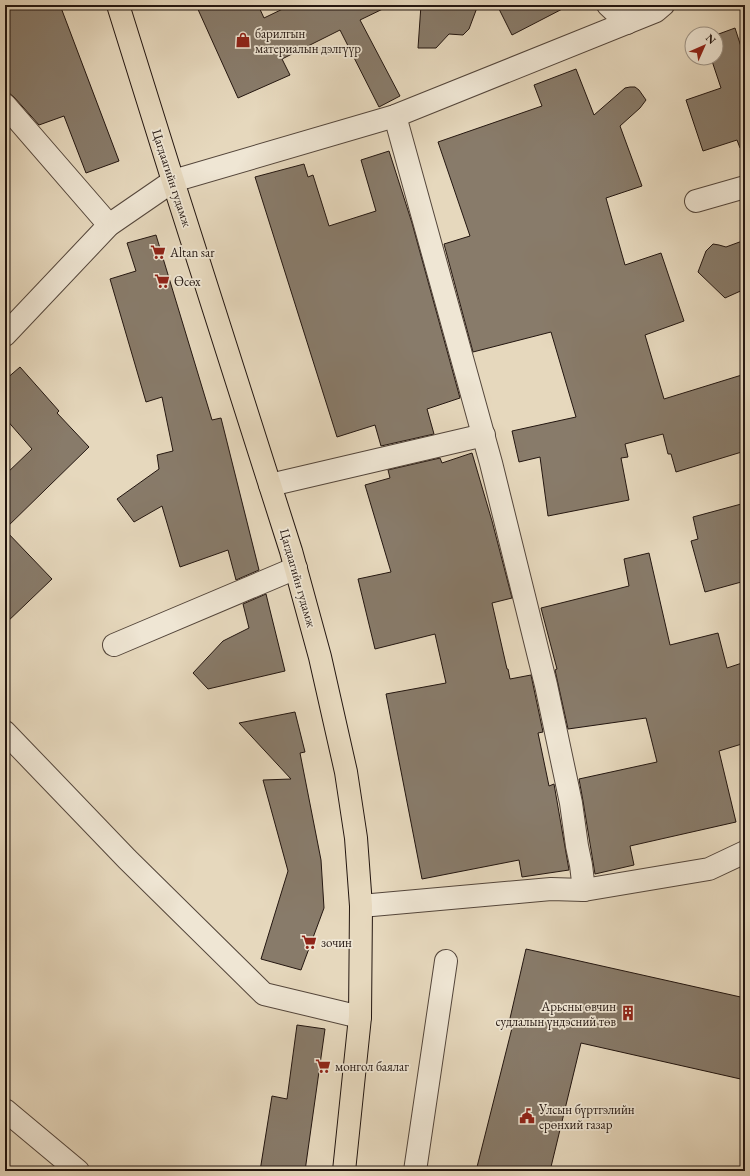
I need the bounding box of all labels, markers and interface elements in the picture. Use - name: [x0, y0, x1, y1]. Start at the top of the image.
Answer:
- place label: барилгын материалын дэлгүүр: [255, 25, 361, 57]
- north arrow: [684, 26, 724, 66]
- shop icon: барилгын материалын дэлгүүр: [234, 31, 252, 49]
- text: N: [703, 31, 719, 47]
- street label: Цагдаагийн гудамж: [148, 127, 196, 229]
- supermarket icon: Altan sar: [149, 243, 167, 261]
- place label: Altan sar: [169, 244, 215, 261]
- supermarket icon: Өсөх: [153, 272, 171, 290]
- place label: Өсөх: [174, 273, 201, 290]
- street label: Цагдаагийн гудамж: [276, 527, 320, 629]
- supermarket icon: зочин: [300, 933, 318, 951]
- place label: зочин: [321, 934, 352, 951]
- place label: Арьсны өвчин судлалын үндэсний төв: [496, 998, 616, 1030]
- building icon: Арьсны өвчин судлалын үндэсний төв: [619, 1004, 637, 1022]
- supermarket icon: монгол баялаг: [314, 1057, 332, 1075]
- place label: монгол баялаг: [335, 1058, 409, 1075]
- place label: Улсын бүртгэлийн ерөнхий газар: [538, 1101, 635, 1133]
- public building icon: Улсын бүртгэлийн ерөнхий газар: [518, 1107, 536, 1125]

